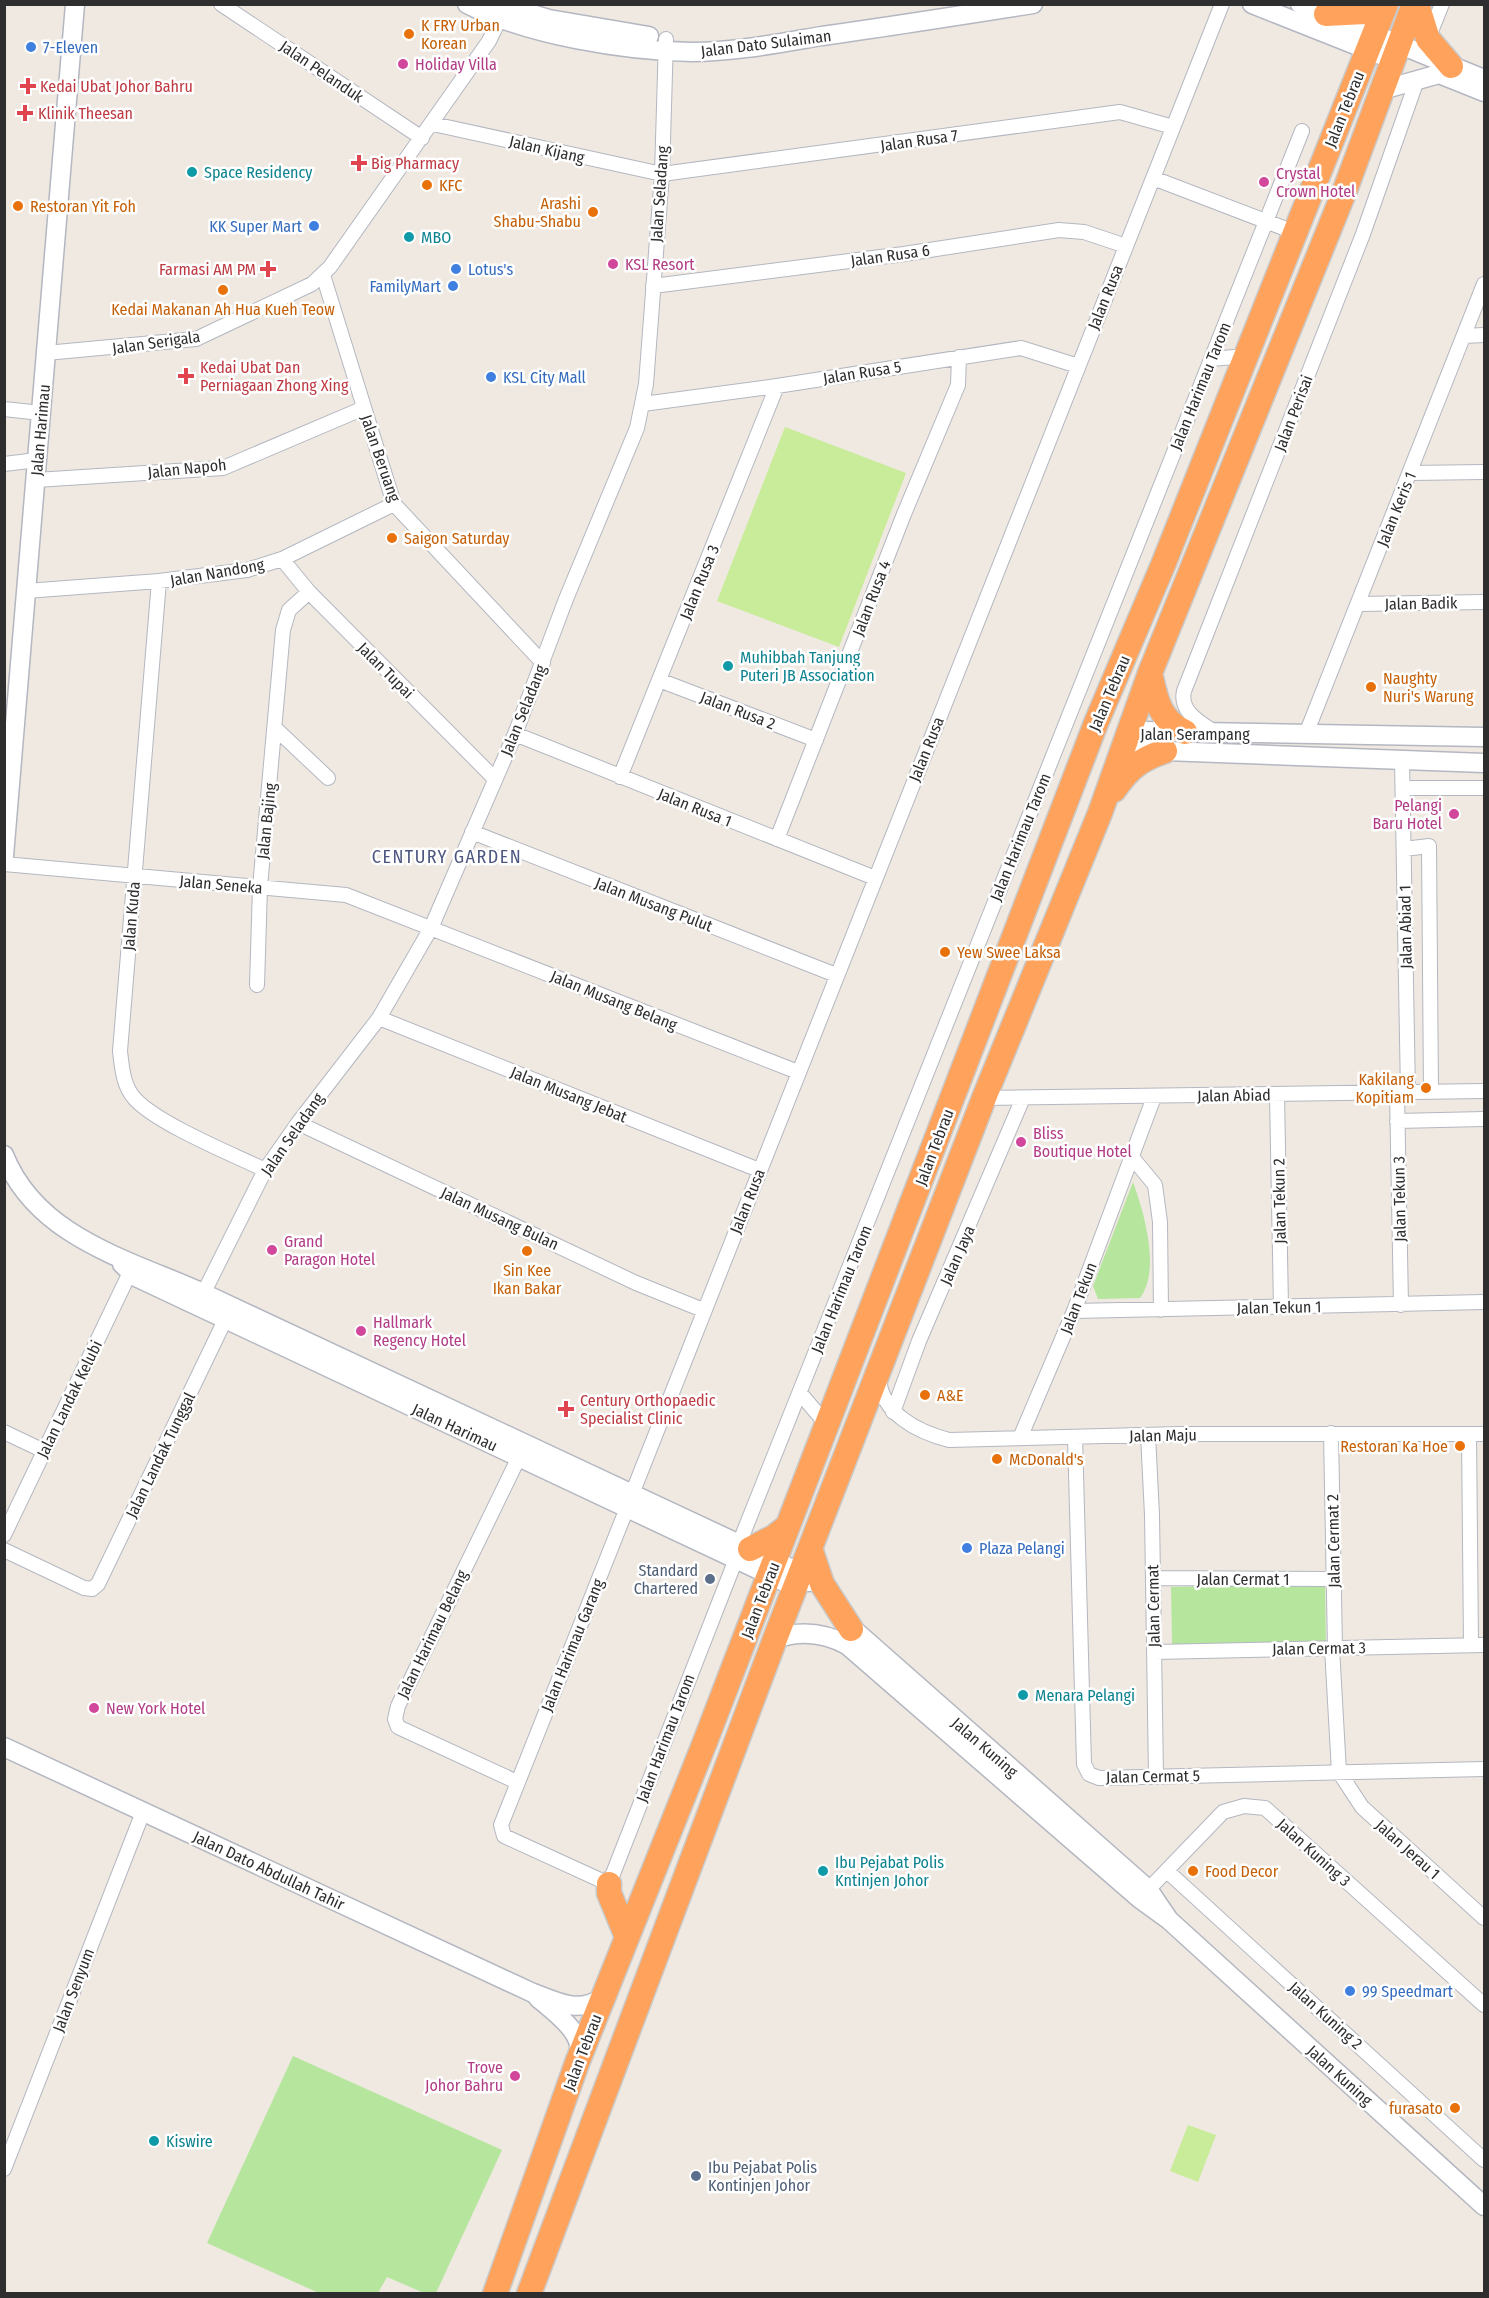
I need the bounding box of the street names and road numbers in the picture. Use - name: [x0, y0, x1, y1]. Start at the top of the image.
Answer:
- street label: Jalan Dato Sulaiman: [700, 26, 832, 61]
- street label: Jalan Pelanduk: [276, 36, 368, 107]
- street label: Jalan Tebrau: [1321, 68, 1368, 150]
- street label: Jalan Rusa 7: [879, 126, 960, 155]
- street label: Jalan Kijang: [507, 132, 587, 167]
- street label: Jalan Seladang: [647, 145, 672, 243]
- street label: Jalan Rusa 6: [849, 241, 931, 270]
- street label: Jalan Rusa: [1084, 262, 1127, 332]
- street label: Jalan Harimau Tarom: [1166, 320, 1235, 453]
- street label: Jalan Serigala: [111, 327, 201, 358]
- street label: Jalan Rusa 5: [822, 357, 903, 388]
- street label: Jalan Perisai: [1270, 372, 1317, 454]
- street label: Jalan Harimau: [27, 383, 54, 477]
- street label: Jalan Beruang: [357, 412, 404, 505]
- street label: Jalan Napoh: [147, 455, 227, 482]
- street label: Jalan Keris 1: [1373, 469, 1420, 549]
- street label: Jalan Rusa 3: [676, 542, 723, 622]
- street label: Jalan Nandong: [169, 555, 266, 590]
- street label: Jalan Rusa 4: [848, 557, 895, 639]
- street label: Jalan Badik: [1384, 593, 1458, 614]
- street label: Jalan Tupai: [354, 638, 418, 702]
- street label: Jalan Tebrau: [1085, 652, 1134, 734]
- street label: Jalan Seladang: [497, 661, 551, 758]
- street label: Jalan Rusa 2: [698, 687, 778, 733]
- street label: Jalan Rusa: [905, 714, 948, 784]
- street label: Jalan Serampang: [1140, 725, 1250, 744]
- street label: Jalan Harimau Tarom: [986, 771, 1055, 904]
- street label: Jalan Bajing: [253, 781, 280, 860]
- street label: Jalan Rusa 1: [655, 784, 734, 831]
- street label: Jalan Seneka: [179, 871, 264, 898]
- street label: Jalan Musang Pulut: [592, 873, 716, 936]
- street label: Jalan Kuda: [119, 881, 144, 951]
- street label: Jalan Abiad 1: [1395, 885, 1416, 969]
- street label: Jalan Musang Belang: [548, 966, 680, 1035]
- street label: Jalan Musang Jebat: [508, 1062, 631, 1127]
- street label: Jalan Abiad: [1197, 1085, 1271, 1106]
- street label: Jalan Seladang: [257, 1089, 328, 1179]
- street label: Jalan Tebrau: [911, 1106, 958, 1188]
- street label: Jalan Tekun 3: [1389, 1156, 1410, 1242]
- street label: Jalan Tekun 2: [1269, 1158, 1290, 1244]
- street label: Jalan Rusa: [726, 1166, 769, 1236]
- street label: Jalan Musang Bulan: [438, 1183, 562, 1254]
- street label: Jalan Jaya: [936, 1222, 979, 1288]
- street label: Jalan Harimau Tarom: [807, 1223, 876, 1356]
- street label: Jalan Tekun: [1056, 1260, 1101, 1337]
- street label: Jalan Tekun 1: [1236, 1297, 1322, 1318]
- street label: Jalan Landak Kelubi: [33, 1337, 106, 1461]
- street label: Jalan Landak Tunggal: [122, 1389, 199, 1521]
- street label: Jalan Harimau: [409, 1399, 500, 1455]
- street label: Jalan Maju: [1129, 1425, 1197, 1446]
- street label: Jalan Cermat 2: [1323, 1494, 1344, 1588]
- street label: Jalan Tebrau: [737, 1559, 784, 1641]
- street label: Jalan Cermat: [1143, 1564, 1164, 1648]
- street label: Jalan Harimau Belang: [393, 1567, 472, 1701]
- street label: Jalan Cermat 1: [1197, 1570, 1289, 1589]
- street label: Jalan Harimau Garang: [537, 1576, 608, 1714]
- street label: Jalan Cermat 3: [1272, 1638, 1366, 1659]
- street label: Jalan Harimau Tarom: [632, 1671, 699, 1805]
- street label: Jalan Kuning: [948, 1714, 1022, 1782]
- street label: Jalan Cermat 5: [1106, 1766, 1200, 1787]
- street label: Jalan Kuning 3: [1273, 1814, 1354, 1890]
- street label: Jalan Jerau 1: [1372, 1816, 1444, 1883]
- street label: Jalan Dato Abdullah Tahir: [190, 1827, 348, 1914]
- street label: Jalan Senyum: [49, 1946, 98, 2035]
- street label: Jalan Kuning 2: [1285, 1977, 1366, 2053]
- street label: Jalan Tebrau: [559, 2011, 606, 2093]
- street label: Jalan Kuning: [1303, 2041, 1377, 2110]

